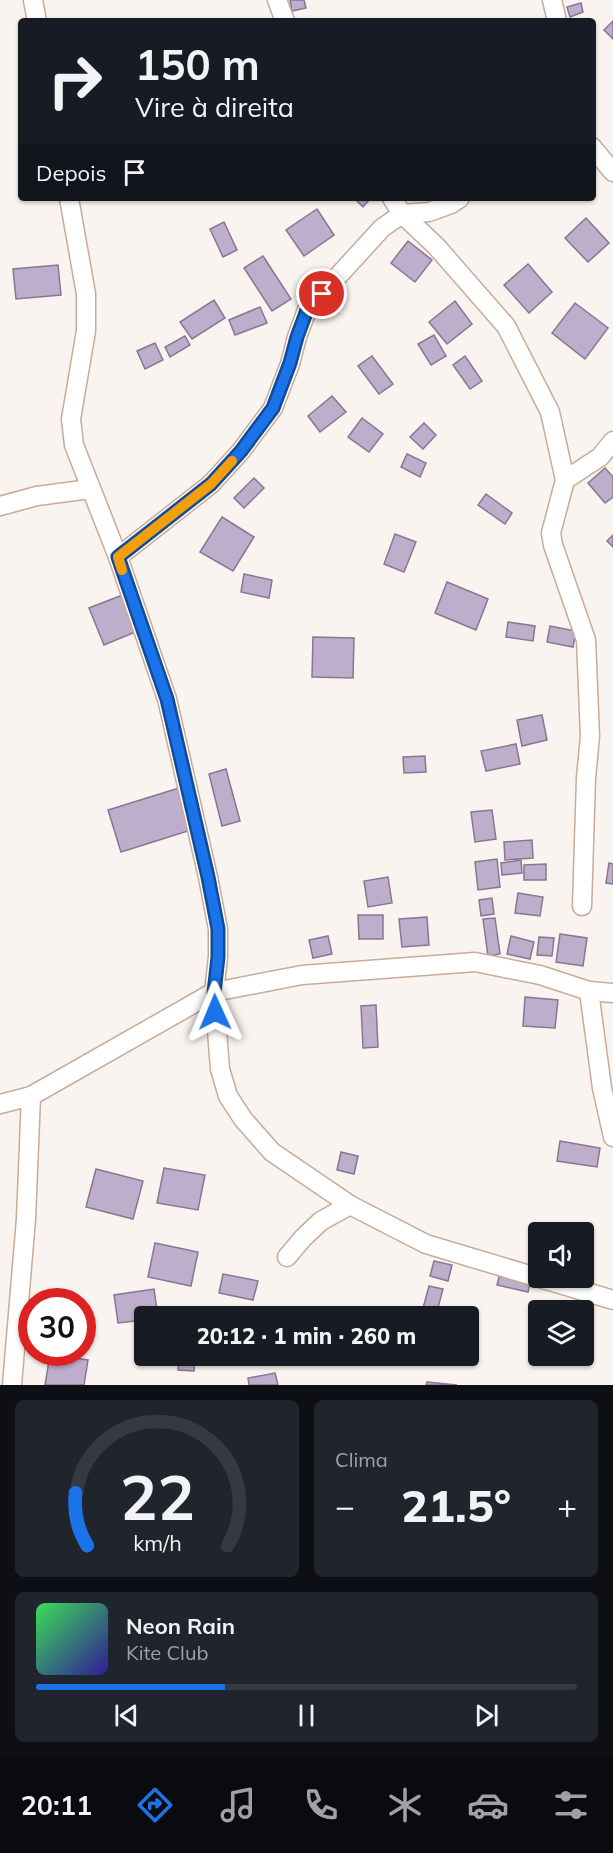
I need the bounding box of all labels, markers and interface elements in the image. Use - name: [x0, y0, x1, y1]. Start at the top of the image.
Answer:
- text: 150 m: [135, 38, 260, 91]
- icon: right: [36, 42, 114, 120]
- text: Vire à direita: [135, 90, 294, 124]
- icon: arrive: [118, 156, 151, 189]
- text: Depois: [36, 159, 106, 187]
- pin: [296, 268, 347, 319]
- icon: arrive: [305, 277, 338, 310]
- position arrow: [183, 980, 247, 1044]
- map controls: [528, 1222, 594, 1366]
- button: sound: [528, 1222, 594, 1288]
- speed limit sign: 30: [18, 1288, 96, 1366]
- button: layers: [528, 1300, 594, 1366]
- text: 20:12 · 1 min · 260 m: [197, 1322, 416, 1350]
- text: Clima: [335, 1447, 388, 1472]
- text: 22: [120, 1457, 194, 1536]
- text: 21.5°: [401, 1477, 511, 1533]
- text: −: [335, 1485, 355, 1526]
- text: +: [557, 1485, 577, 1526]
- text: km/h: [133, 1529, 181, 1556]
- text: Neon Rain: [126, 1612, 235, 1640]
- text: Kite Club: [126, 1640, 208, 1665]
- icon: previous: [110, 1699, 143, 1732]
- icon: pause: [290, 1699, 323, 1732]
- icon: next: [470, 1699, 503, 1732]
- icon: directions: [134, 1784, 176, 1826]
- icon: music: [217, 1784, 259, 1826]
- icon: phone: [300, 1784, 342, 1826]
- icon: climate: [384, 1784, 426, 1826]
- icon: car: [467, 1784, 509, 1826]
- icon: filters: [550, 1784, 592, 1826]
- text: 20:11: [21, 1788, 92, 1822]

